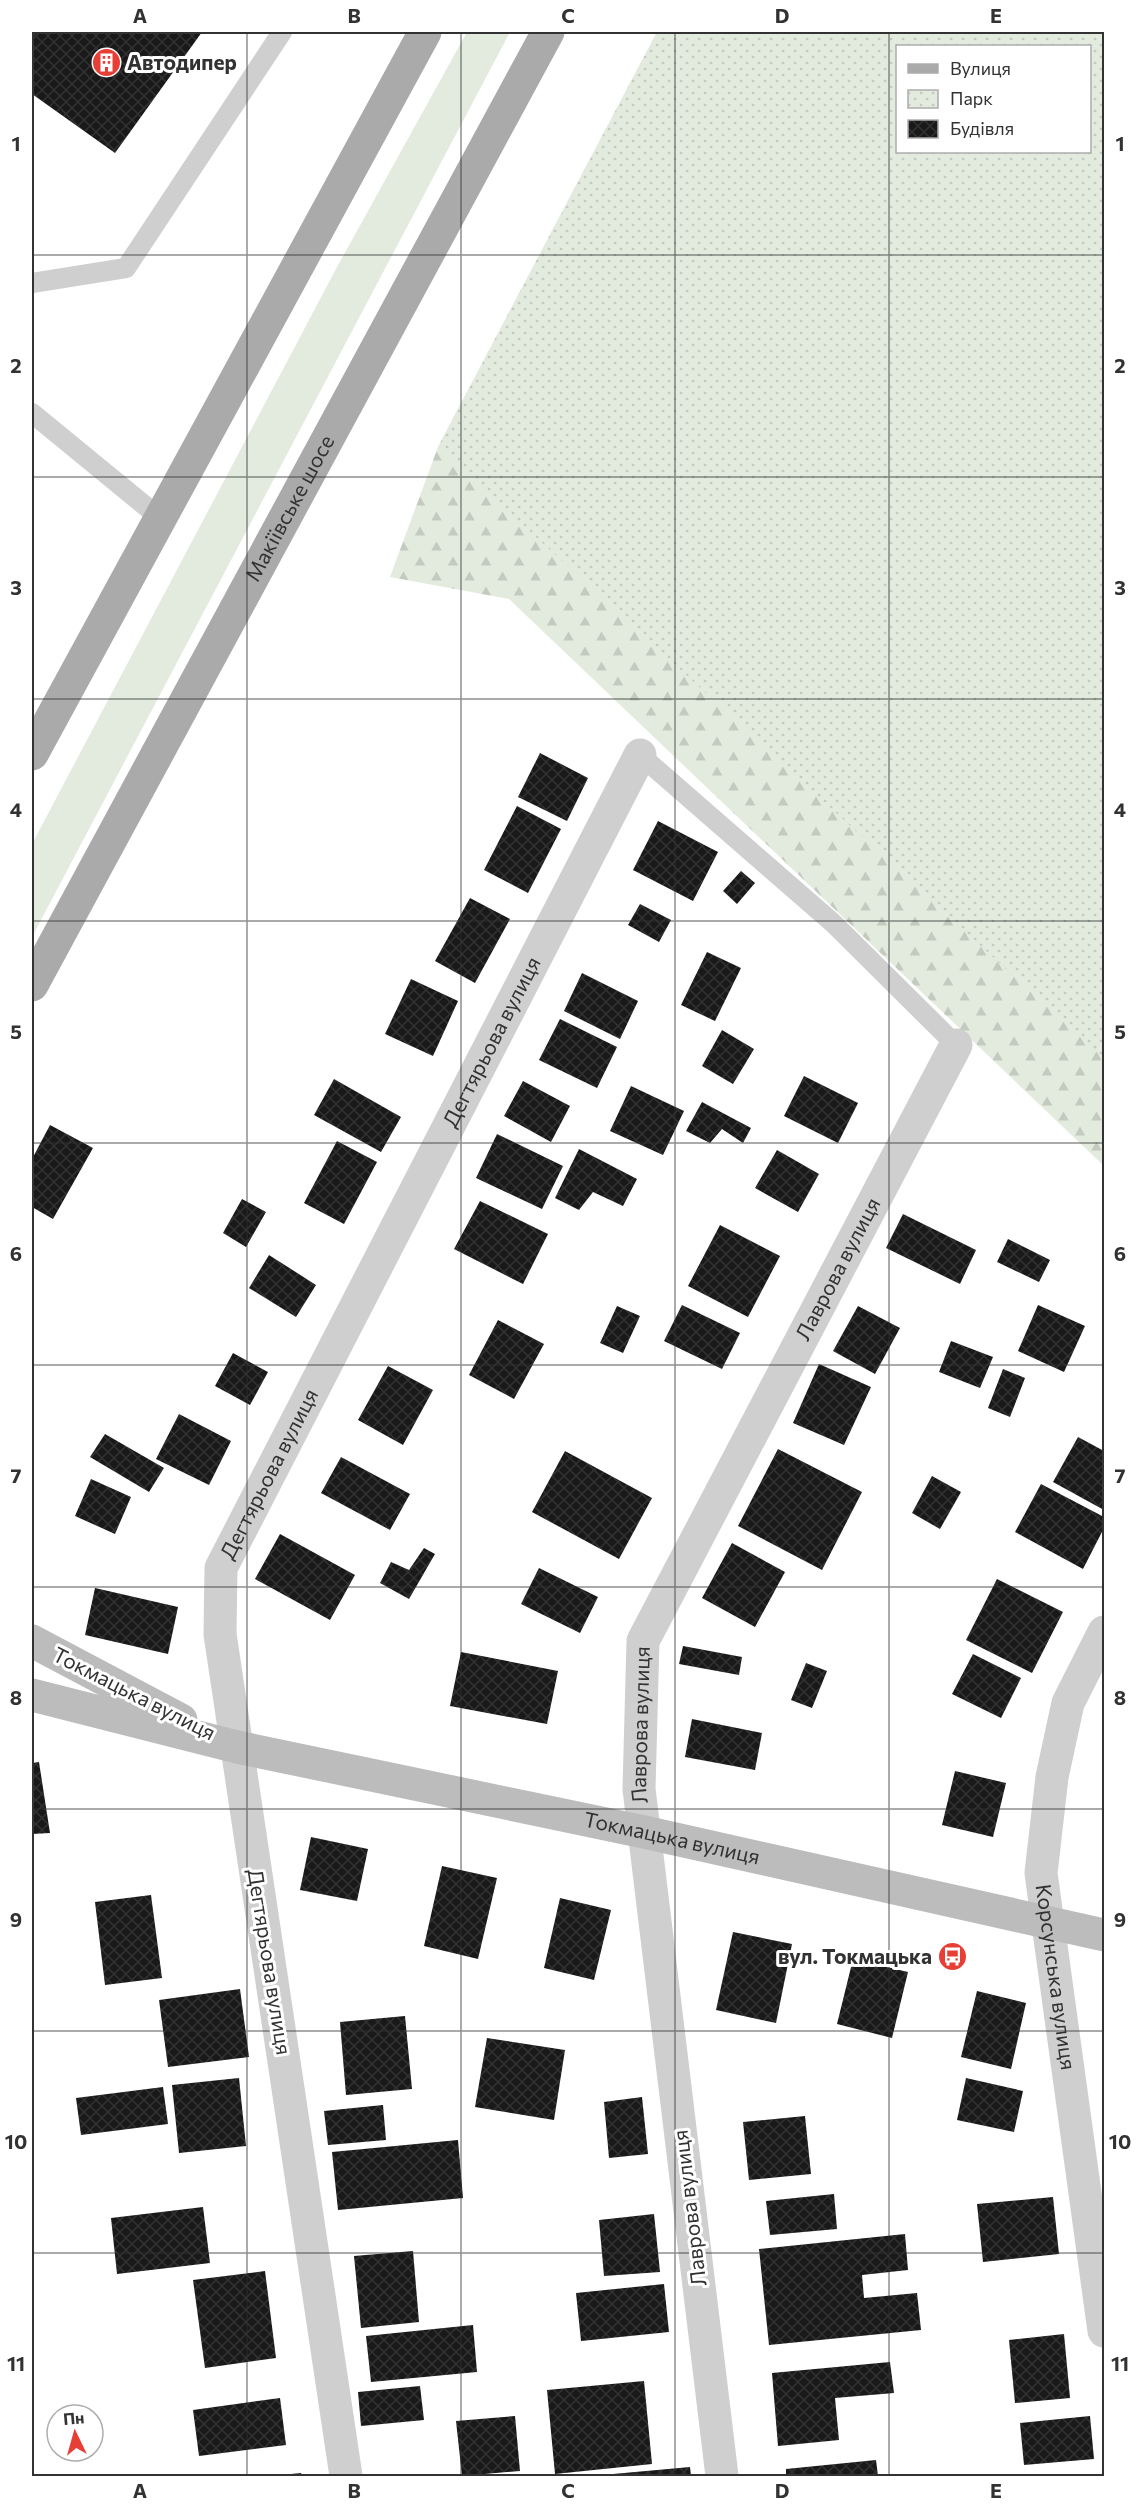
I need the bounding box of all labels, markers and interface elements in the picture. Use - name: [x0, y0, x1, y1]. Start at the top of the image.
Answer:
- text: A: [133, 3, 147, 27]
- text: B: [347, 3, 361, 27]
- text: C: [561, 3, 575, 27]
- text: D: [775, 3, 789, 27]
- text: E: [990, 3, 1002, 27]
- legend: [896, 45, 1091, 153]
- building icon: Автодипер: [90, 47, 122, 79]
- place label: Автодипер: [127, 49, 237, 74]
- text: Вулиця: [950, 57, 1011, 79]
- text: Парк: [950, 87, 993, 109]
- text: Будівля: [950, 117, 1014, 139]
- text: 1: [11, 131, 21, 155]
- text: 1: [1115, 131, 1125, 155]
- text: 2: [10, 353, 22, 377]
- text: 2: [1114, 353, 1126, 377]
- street label: Макіївське шосе: [239, 430, 338, 585]
- text: 3: [10, 575, 22, 599]
- text: 3: [1114, 575, 1126, 599]
- text: 4: [10, 797, 22, 821]
- text: 4: [1114, 797, 1126, 821]
- street label: Дегтярьова вулиця: [436, 952, 545, 1131]
- text: 5: [10, 1019, 22, 1043]
- text: 5: [1114, 1019, 1126, 1043]
- street label: Лаврова вулиця: [789, 1193, 885, 1344]
- text: 6: [10, 1241, 22, 1265]
- text: 6: [1114, 1241, 1126, 1265]
- street label: Дегтярьова вулиця: [214, 1384, 322, 1563]
- text: 7: [11, 1463, 22, 1487]
- text: 7: [1115, 1463, 1126, 1487]
- street label: Токмацька вулиця: [49, 1641, 220, 1744]
- street label: Лаврова вулиця: [625, 1646, 654, 1805]
- text: 8: [10, 1685, 22, 1709]
- text: 8: [1114, 1685, 1126, 1709]
- street label: Токмацька вулиця: [582, 1806, 763, 1869]
- street label: Дегтярьова вулиця: [243, 1867, 298, 2057]
- street label: Корсунська вулиця: [1032, 1882, 1082, 2071]
- text: 9: [10, 1907, 22, 1931]
- text: 9: [1114, 1907, 1126, 1931]
- bus stop icon: вул. Токмацька: [937, 1941, 969, 1973]
- place label: вул. Токмацька: [778, 1943, 932, 1968]
- text: 10: [5, 2129, 27, 2153]
- street label: Лаврова вулиця: [667, 2129, 711, 2288]
- text: 10: [1109, 2129, 1131, 2153]
- text: 11: [7, 2351, 25, 2375]
- text: 11: [1111, 2351, 1129, 2375]
- north arrow: [45, 2403, 105, 2463]
- text: Пн: [62, 2407, 85, 2428]
- text: A: [133, 2478, 147, 2502]
- text: B: [347, 2478, 361, 2502]
- text: C: [561, 2478, 575, 2502]
- text: D: [775, 2478, 789, 2502]
- text: E: [990, 2478, 1002, 2502]

